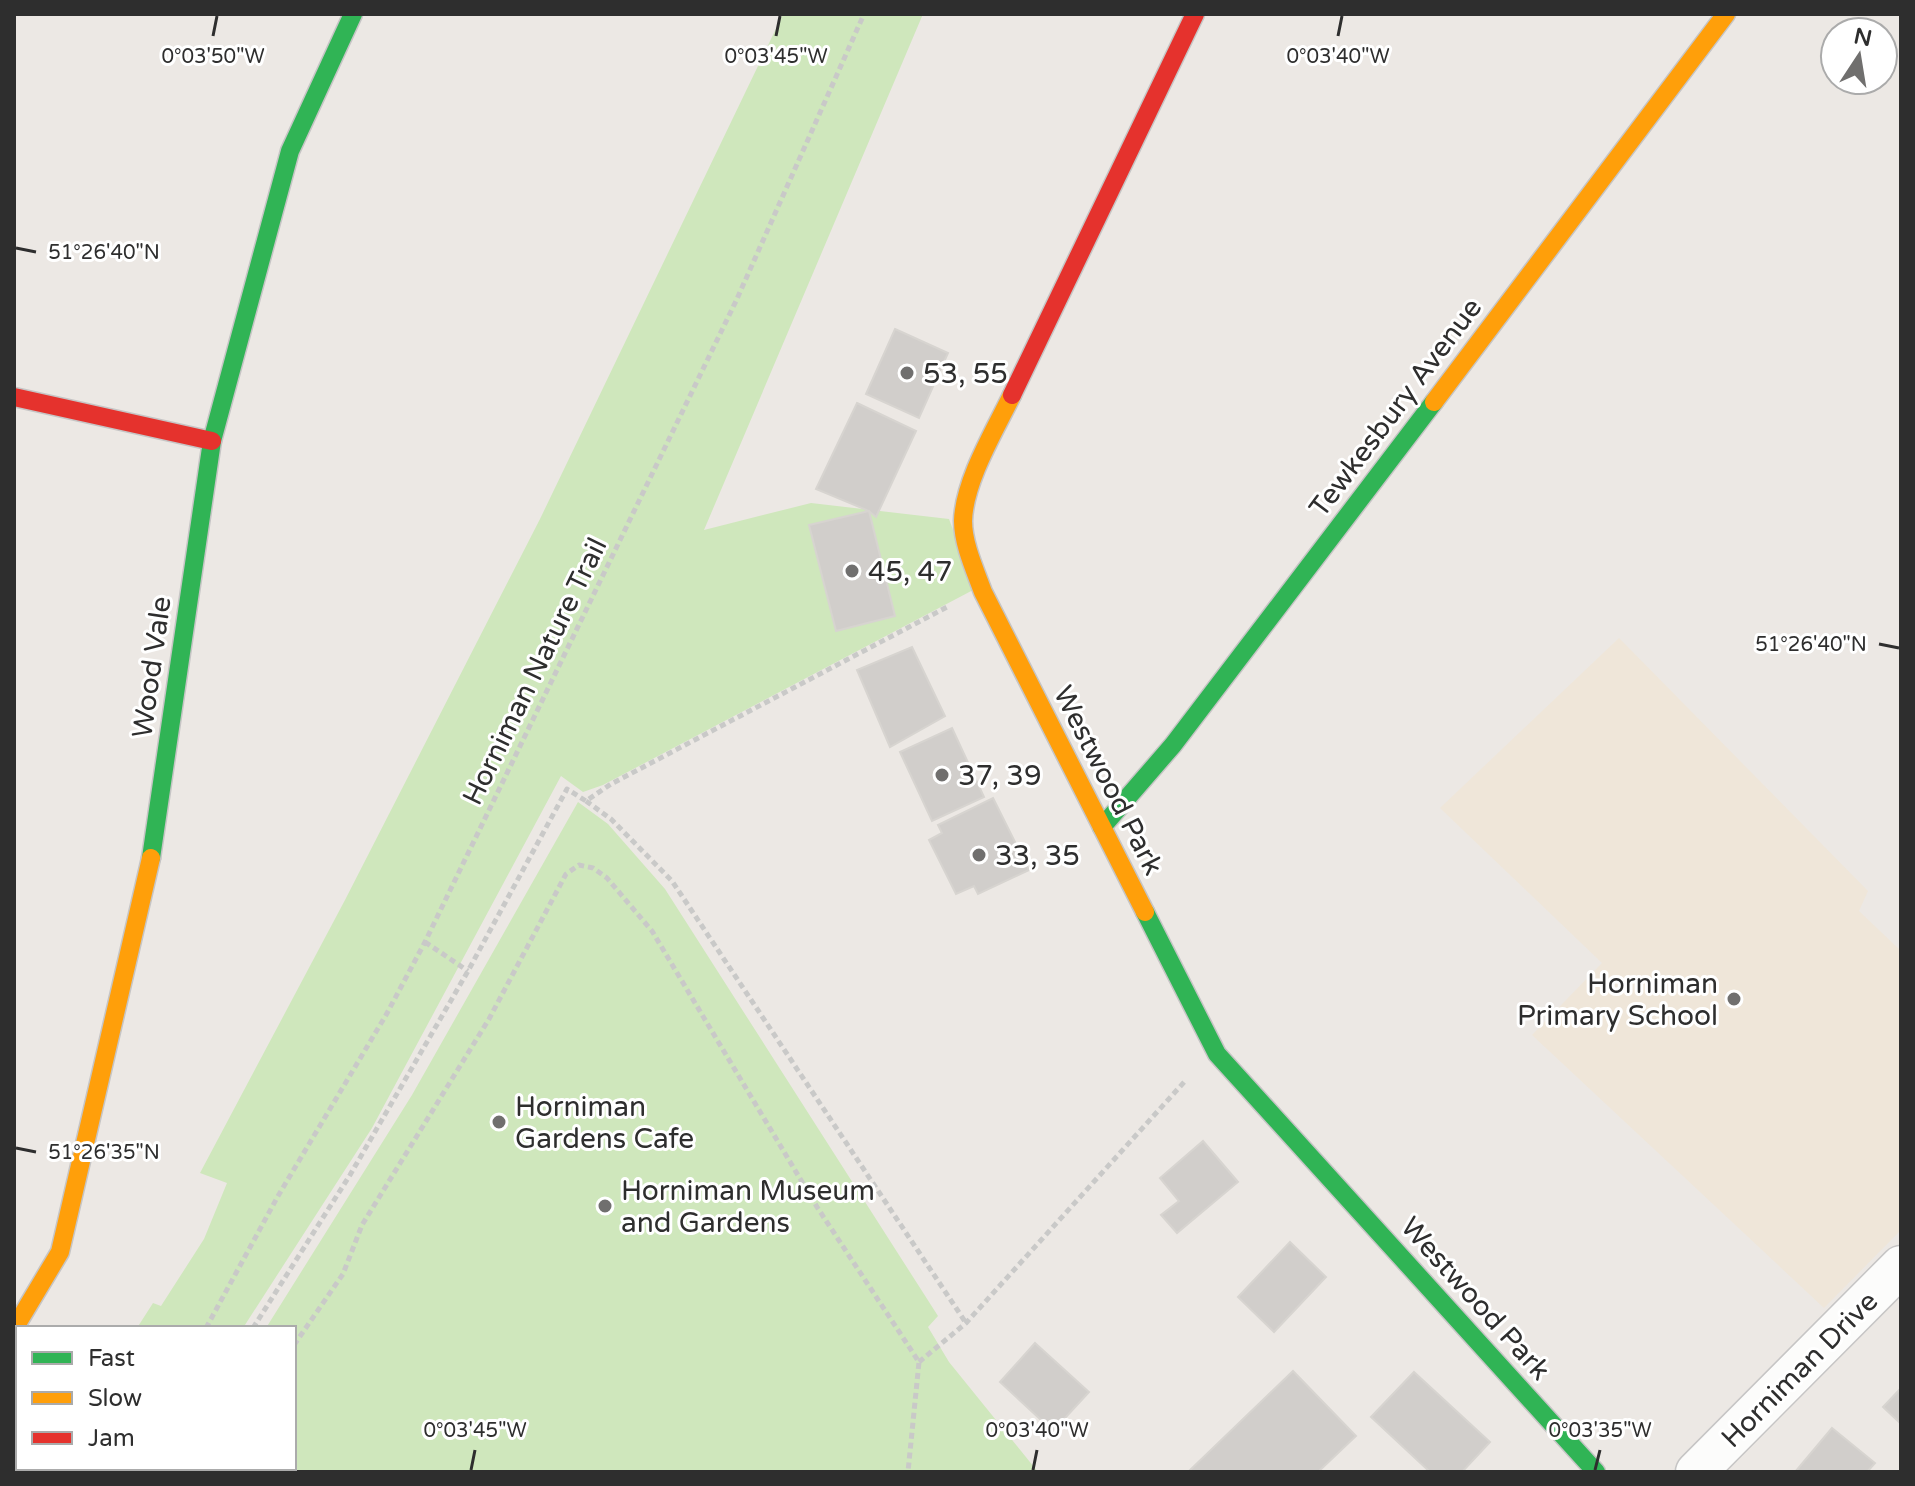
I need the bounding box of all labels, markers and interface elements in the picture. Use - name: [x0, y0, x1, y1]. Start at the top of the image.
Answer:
- north arrow: [1819, 16, 1899, 96]
- text: N: [1852, 23, 1874, 52]
- text: 0°03'50"W: [161, 45, 265, 69]
- text: 0°03'45"W: [724, 45, 828, 69]
- text: 0°03'40"W: [1286, 45, 1390, 69]
- text: 51°26'40"N: [48, 241, 160, 265]
- street label: Tewkesbury Avenue: [1302, 291, 1489, 524]
- place label: 53, 55: [923, 357, 1008, 391]
- marker: 53, 55: [898, 364, 916, 382]
- street label: Horniman Nature Trail: [455, 532, 614, 811]
- place label: 45, 47: [868, 555, 953, 589]
- marker: 45, 47: [843, 562, 861, 580]
- street label: Wood Vale: [125, 594, 179, 740]
- text: 51°26'40"N: [1755, 633, 1867, 657]
- street label: Westwood Park: [1046, 680, 1170, 881]
- place label: 37, 39: [958, 759, 1042, 793]
- marker: 37, 39: [933, 766, 951, 784]
- place label: 33, 35: [995, 839, 1080, 873]
- marker: 33, 35: [970, 846, 988, 864]
- place label: Horniman Primary School: [1517, 967, 1718, 1033]
- marker: Horniman Primary School: [1725, 990, 1743, 1008]
- place label: Horniman Gardens Cafe: [515, 1090, 694, 1156]
- marker: Horniman Gardens Cafe: [490, 1113, 508, 1131]
- text: 51°26'35"N: [48, 1141, 160, 1165]
- place label: Horniman Museum and Gardens: [621, 1174, 875, 1240]
- marker: Horniman Museum and Gardens: [596, 1197, 614, 1215]
- street label: Westwood Park: [1393, 1210, 1557, 1387]
- street label: Horniman Drive: [1714, 1284, 1885, 1455]
- legend: [16, 1326, 296, 1470]
- text: Fast: [88, 1344, 135, 1373]
- text: Slow: [88, 1384, 142, 1413]
- text: 0°03'45"W: [423, 1419, 527, 1443]
- text: 0°03'40"W: [985, 1419, 1089, 1443]
- text: 0°03'35"W: [1548, 1419, 1652, 1443]
- text: Jam: [88, 1424, 135, 1453]

